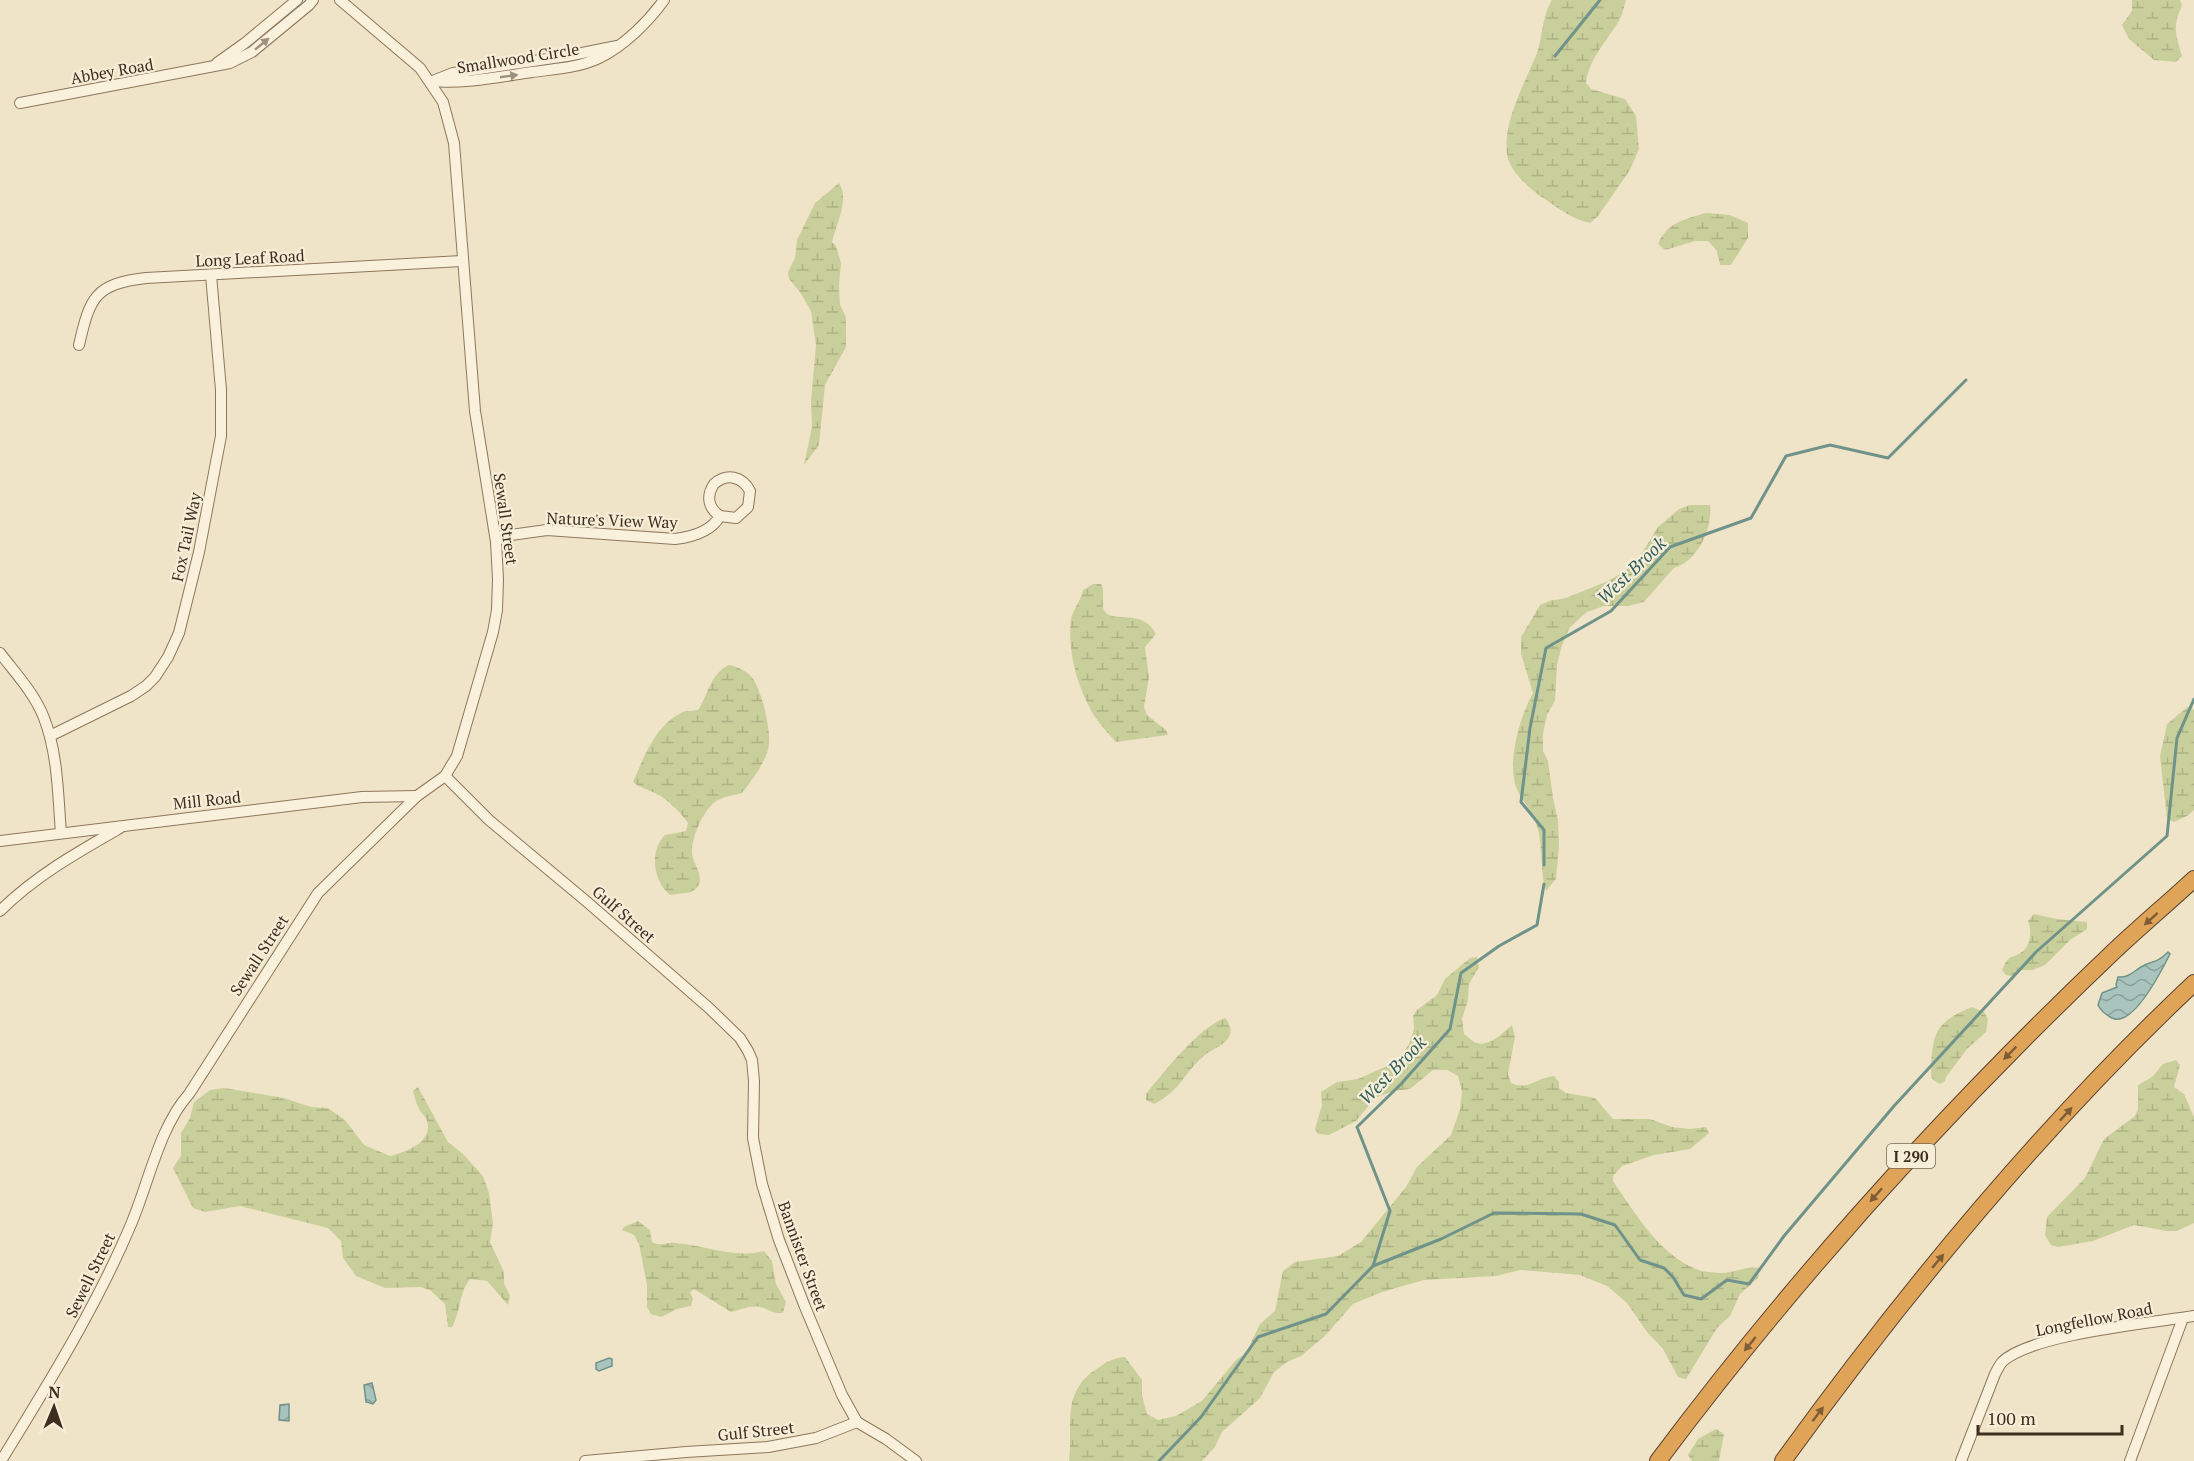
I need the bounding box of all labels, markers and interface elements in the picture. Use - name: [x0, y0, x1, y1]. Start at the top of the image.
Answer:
- street label: Smallwood Circle: [455, 37, 581, 79]
- one-way arrow: [254, 38, 269, 51]
- street label: Abbey Road: [69, 53, 155, 89]
- one-way arrow: [500, 71, 519, 80]
- street label: Long Leaf Road: [195, 244, 305, 272]
- street label: Sewall Street: [489, 472, 523, 566]
- street label: Fox Tail Way: [166, 489, 206, 584]
- street label: Nature's View Way: [546, 507, 679, 533]
- water label: West Brook: [1591, 531, 1671, 609]
- street label: Mill Road: [172, 785, 242, 814]
- street label: Gulf Street: [588, 880, 660, 948]
- street label: Sewall Street: [225, 910, 293, 1000]
- one-way arrow: [2143, 912, 2158, 926]
- water label: West Brook: [1353, 1030, 1431, 1110]
- one-way arrow: [2003, 1046, 2017, 1060]
- one-way arrow: [2059, 1107, 2073, 1121]
- road number: I 290: [1887, 1144, 1935, 1168]
- one-way arrow: [1870, 1187, 1883, 1202]
- street label: Bannister Street: [773, 1198, 833, 1314]
- street label: Sewell Street: [60, 1229, 120, 1321]
- one-way arrow: [1932, 1253, 1945, 1269]
- street label: Longfellow Road: [2034, 1297, 2154, 1341]
- one-way arrow: [1743, 1336, 1756, 1352]
- north arrow: [24, 1377, 84, 1437]
- text: N: [48, 1381, 61, 1403]
- scale bar: [1978, 1398, 2122, 1436]
- one-way arrow: [1811, 1406, 1823, 1421]
- text: 100 m: [1987, 1406, 2036, 1430]
- street label: Gulf Street: [717, 1416, 796, 1446]

